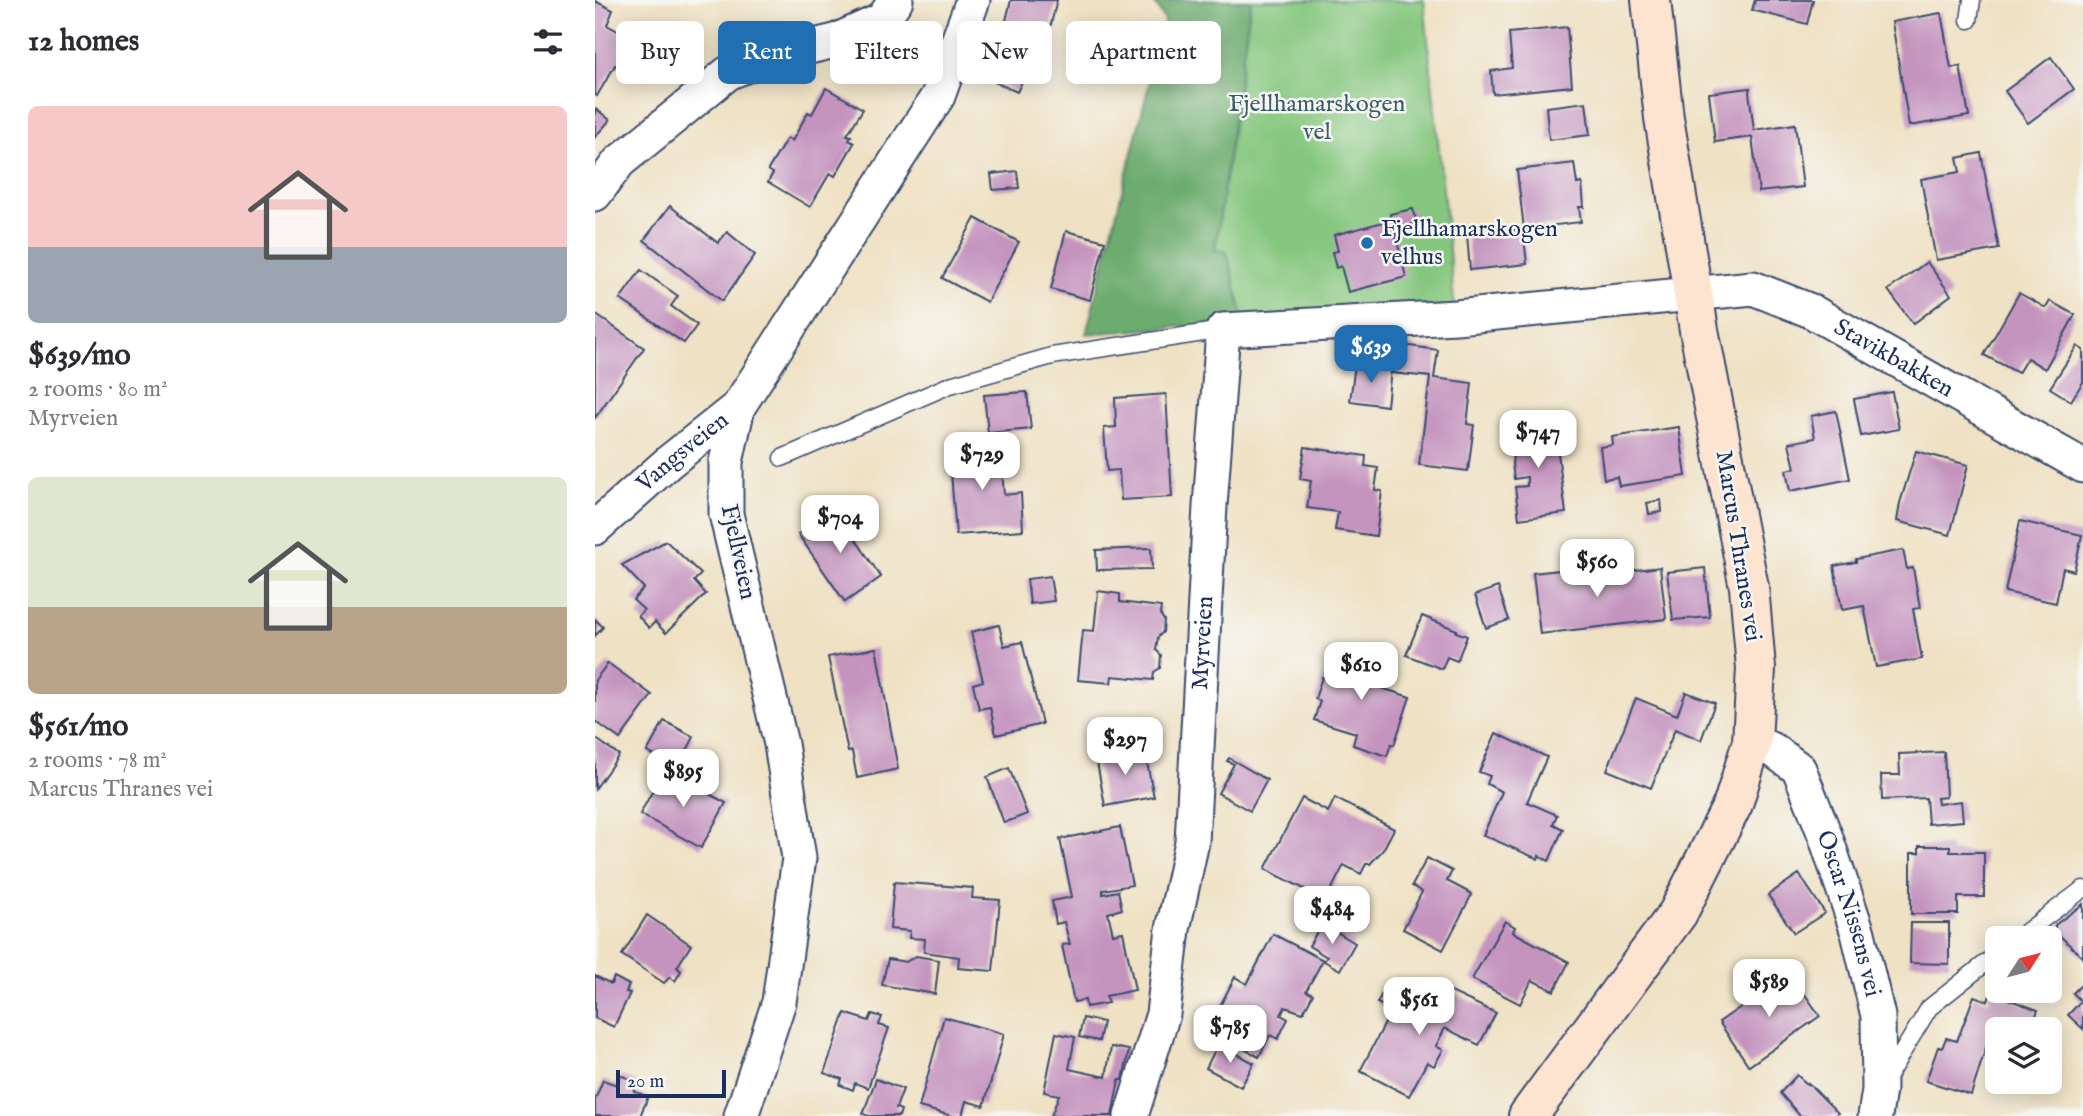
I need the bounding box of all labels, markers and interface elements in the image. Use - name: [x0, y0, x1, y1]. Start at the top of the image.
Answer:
- chip: Buy: [616, 21, 704, 84]
- chip: Rent: [718, 21, 816, 84]
- chip: Filters: [830, 21, 943, 84]
- chip: New: [957, 21, 1052, 84]
- chip: Apartment: [1066, 21, 1221, 84]
- text: 12 homes: [28, 23, 139, 61]
- icon: filters: [529, 23, 567, 61]
- park label: Fjellhamarskogen vel: [1229, 89, 1406, 148]
- icon: home: [235, 152, 361, 278]
- place label: Fjellhamarskogen velhus: [1381, 214, 1558, 273]
- marker: Fjellhamarskogen velhus: [1359, 235, 1375, 251]
- street label: Stavikbakken: [1828, 312, 1960, 405]
- pin: $639: [1330, 326, 1412, 385]
- text: $639: [1350, 333, 1392, 362]
- text: $639/mo: [28, 337, 131, 375]
- text: 2 rooms · 80 m²: [28, 375, 168, 404]
- text: Myrveien: [28, 404, 118, 433]
- street label: Vangsveien: [629, 405, 735, 500]
- pin: $747: [1497, 410, 1579, 470]
- text: $747: [1516, 418, 1560, 447]
- pin: $729: [941, 433, 1023, 492]
- text: $729: [960, 440, 1004, 469]
- street label: Marcus Thranes vei: [1708, 448, 1768, 644]
- pin: $704: [799, 496, 881, 555]
- street label: Fjellveien: [713, 502, 763, 603]
- text: $704: [817, 503, 863, 532]
- icon: home: [235, 523, 361, 649]
- pin: $560: [1556, 540, 1638, 599]
- text: $560: [1576, 547, 1618, 576]
- street label: Myrveien: [1185, 595, 1221, 691]
- pin: $610: [1320, 642, 1402, 702]
- text: $610: [1340, 650, 1382, 679]
- text: $561/mo: [28, 708, 129, 746]
- pin: $297: [1084, 718, 1166, 777]
- text: $297: [1103, 725, 1147, 754]
- text: 2 rooms · 78 m²: [28, 746, 167, 775]
- pin: $895: [642, 750, 724, 809]
- text: $895: [663, 757, 703, 786]
- text: Marcus Thranes vei: [28, 775, 213, 804]
- street label: Oscar Nissens vei: [1809, 826, 1888, 1000]
- pin: $484: [1291, 886, 1373, 946]
- text: $484: [1310, 894, 1354, 923]
- north arrow: [1985, 926, 2061, 1003]
- map controls: [1985, 926, 2062, 1094]
- pin: $589: [1728, 960, 1810, 1019]
- text: $589: [1749, 967, 1789, 996]
- pin: $561: [1378, 978, 1460, 1037]
- text: $561: [1399, 985, 1439, 1014]
- pin: $785: [1189, 1006, 1271, 1065]
- text: $785: [1210, 1013, 1250, 1042]
- button: layers: [1985, 1017, 2062, 1094]
- scale bar: [616, 1067, 726, 1099]
- text: 20 m: [627, 1070, 664, 1094]

